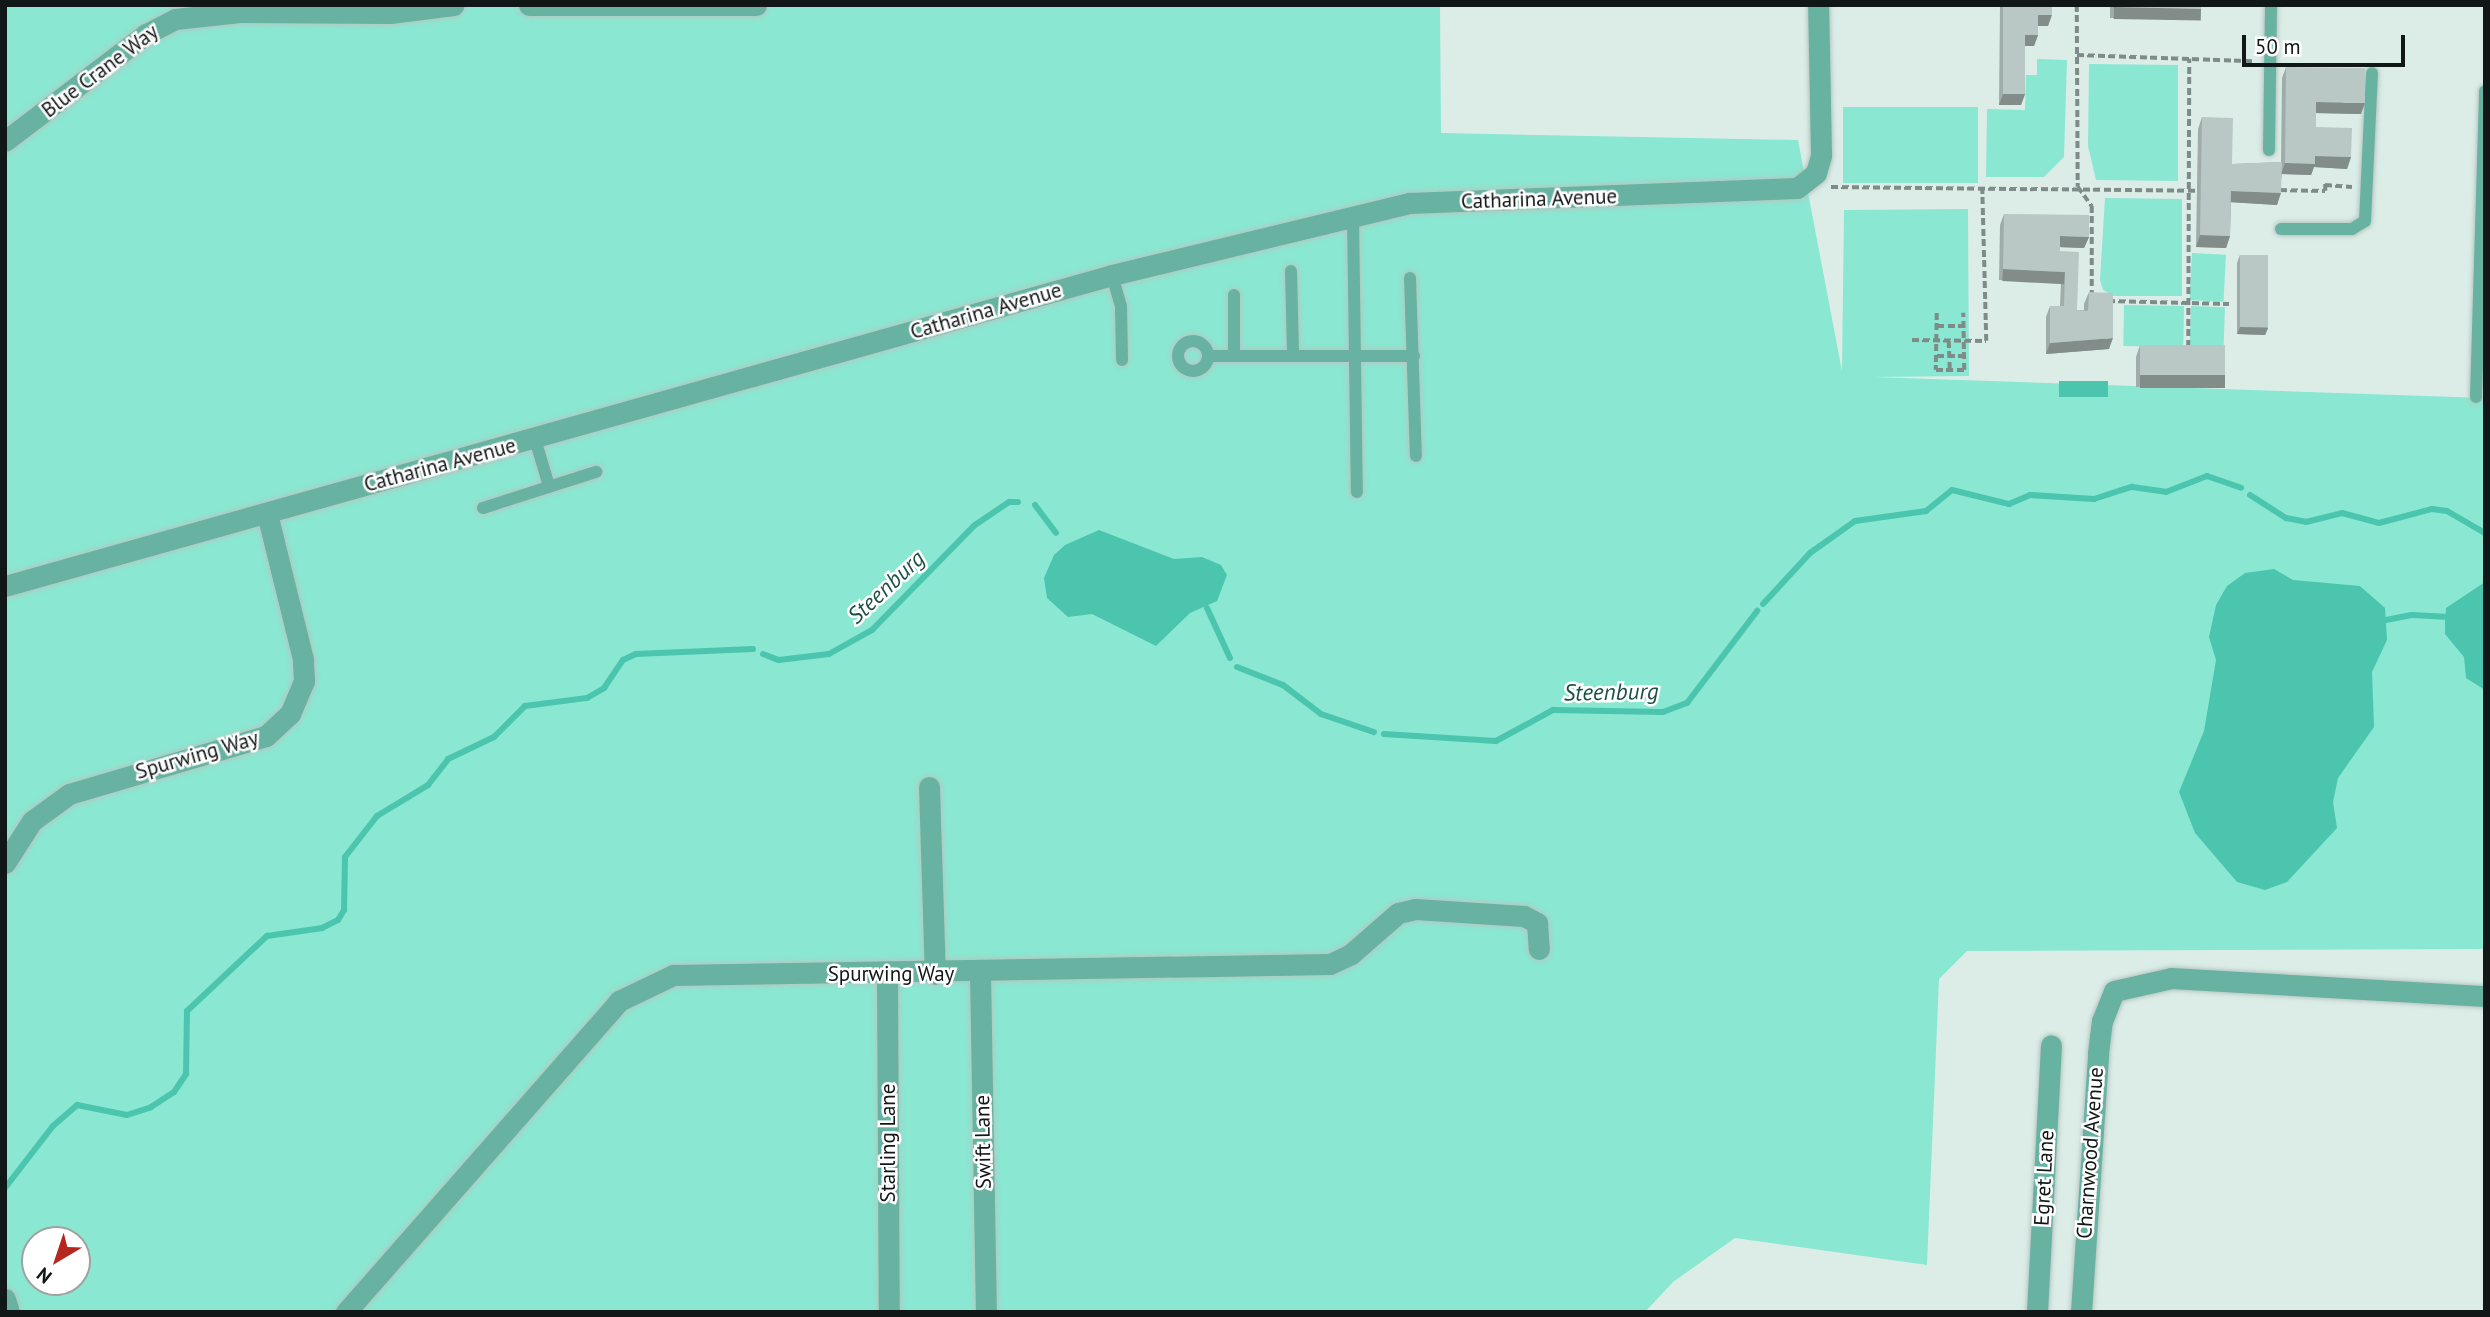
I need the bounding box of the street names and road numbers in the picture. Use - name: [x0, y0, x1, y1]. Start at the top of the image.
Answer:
- street label: Blue Crane Way: [37, 19, 163, 123]
- street label: Catharina Avenue: [1460, 184, 1618, 214]
- street label: Catharina Avenue: [907, 277, 1065, 345]
- street label: Catharina Avenue: [361, 433, 519, 497]
- street label: Spurwing Way: [132, 725, 262, 785]
- street label: Spurwing Way: [827, 961, 955, 987]
- street label: Charnwood Avenue: [2071, 1066, 2109, 1240]
- street label: Starling Lane: [875, 1084, 901, 1202]
- street label: Swift Lane: [970, 1095, 996, 1189]
- street label: Egret Lane: [2029, 1129, 2059, 1227]

